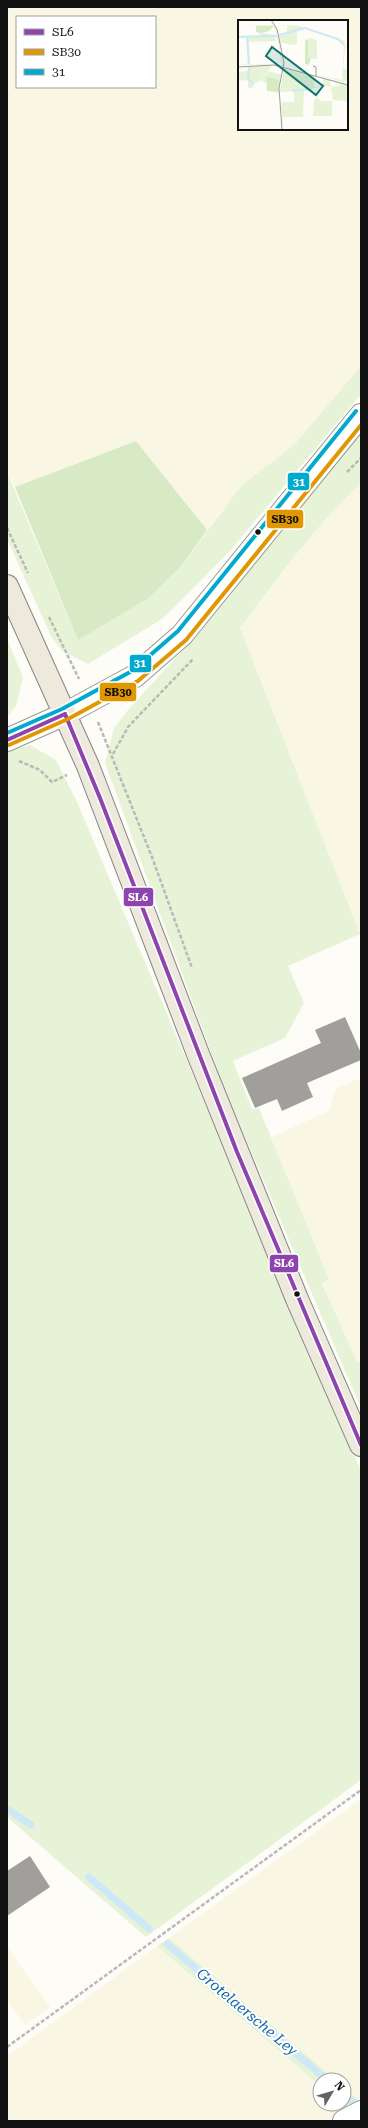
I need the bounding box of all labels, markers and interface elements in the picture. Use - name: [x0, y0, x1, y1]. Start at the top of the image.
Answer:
- legend: [16, 16, 156, 88]
- inset map: [238, 20, 348, 130]
- text: SL6: [52, 25, 74, 39]
- text: SB30: [52, 45, 81, 59]
- text: 31: [52, 65, 66, 79]
- line badge: 31: [287, 472, 310, 491]
- text: 31: [293, 476, 305, 489]
- line badge: SB30: [266, 509, 304, 529]
- text: SB30: [271, 513, 299, 526]
- unlabelled marker: [253, 527, 263, 537]
- line badge: 31: [129, 654, 152, 673]
- text: 31: [134, 657, 146, 670]
- line badge: SB30: [99, 682, 137, 702]
- text: SB30: [104, 686, 132, 699]
- line badge: SL6: [123, 887, 154, 907]
- text: SL6: [128, 891, 148, 904]
- line badge: SL6: [269, 1254, 299, 1273]
- text: SL6: [274, 1257, 294, 1270]
- unlabelled marker: [292, 1289, 302, 1299]
- water label: Grotelaersche Ley: [193, 1965, 301, 2060]
- north arrow: [312, 2072, 352, 2112]
- text: N: [332, 2079, 348, 2094]

